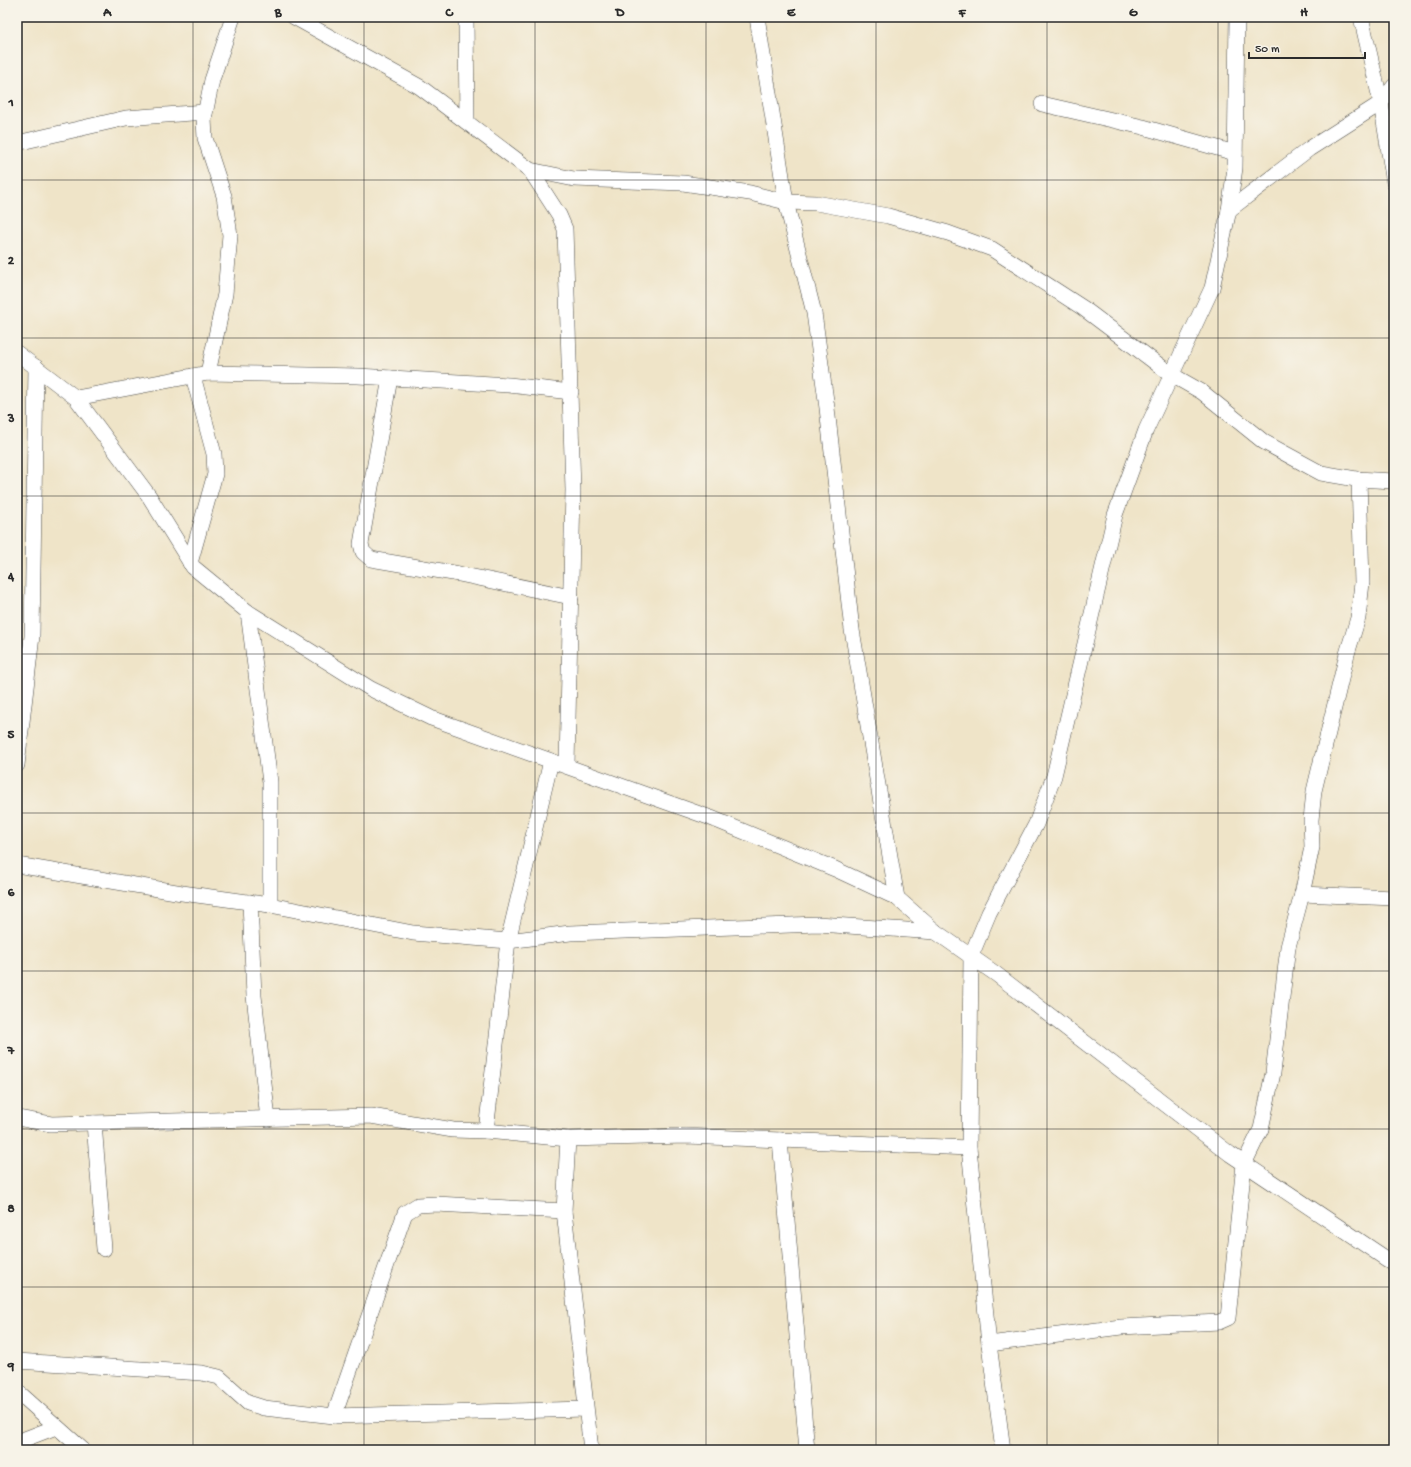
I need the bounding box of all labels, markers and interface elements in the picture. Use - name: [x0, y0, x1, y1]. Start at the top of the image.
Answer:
- text: A: [102, 6, 112, 21]
- text: B: [274, 6, 283, 21]
- text: C: [444, 6, 454, 21]
- text: D: [615, 6, 625, 21]
- text: E: [787, 6, 796, 21]
- text: F: [958, 6, 967, 21]
- text: G: [1129, 6, 1138, 21]
- text: H: [1300, 6, 1308, 21]
- scale bar: [1249, 34, 1365, 60]
- text: 50 m: [1255, 43, 1280, 57]
- text: 1: [7, 96, 14, 111]
- text: 2: [8, 254, 15, 269]
- text: 3: [7, 412, 15, 427]
- text: 4: [7, 570, 15, 585]
- text: 5: [8, 728, 15, 743]
- text: 6: [8, 886, 15, 901]
- text: 7: [7, 1044, 16, 1059]
- text: 8: [7, 1202, 15, 1217]
- text: 9: [7, 1360, 15, 1375]

